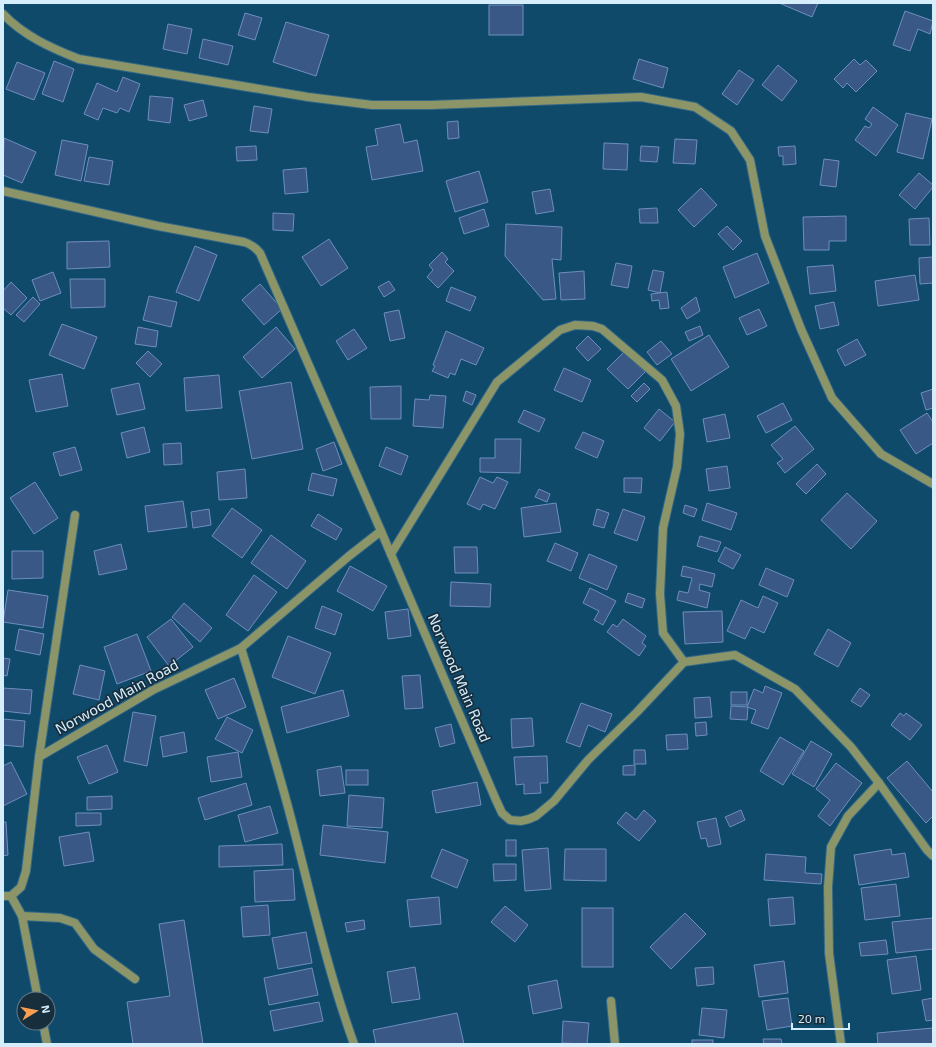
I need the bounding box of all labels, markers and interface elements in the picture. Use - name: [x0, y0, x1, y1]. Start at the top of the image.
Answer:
- street label: Norwood Main Road: [425, 611, 495, 745]
- street label: Norwood Main Road: [52, 655, 181, 737]
- north arrow: [16, 991, 56, 1031]
- text: N: [39, 1004, 53, 1014]
- scale bar: [792, 1005, 849, 1031]
- text: 20 m: [798, 1011, 825, 1025]

